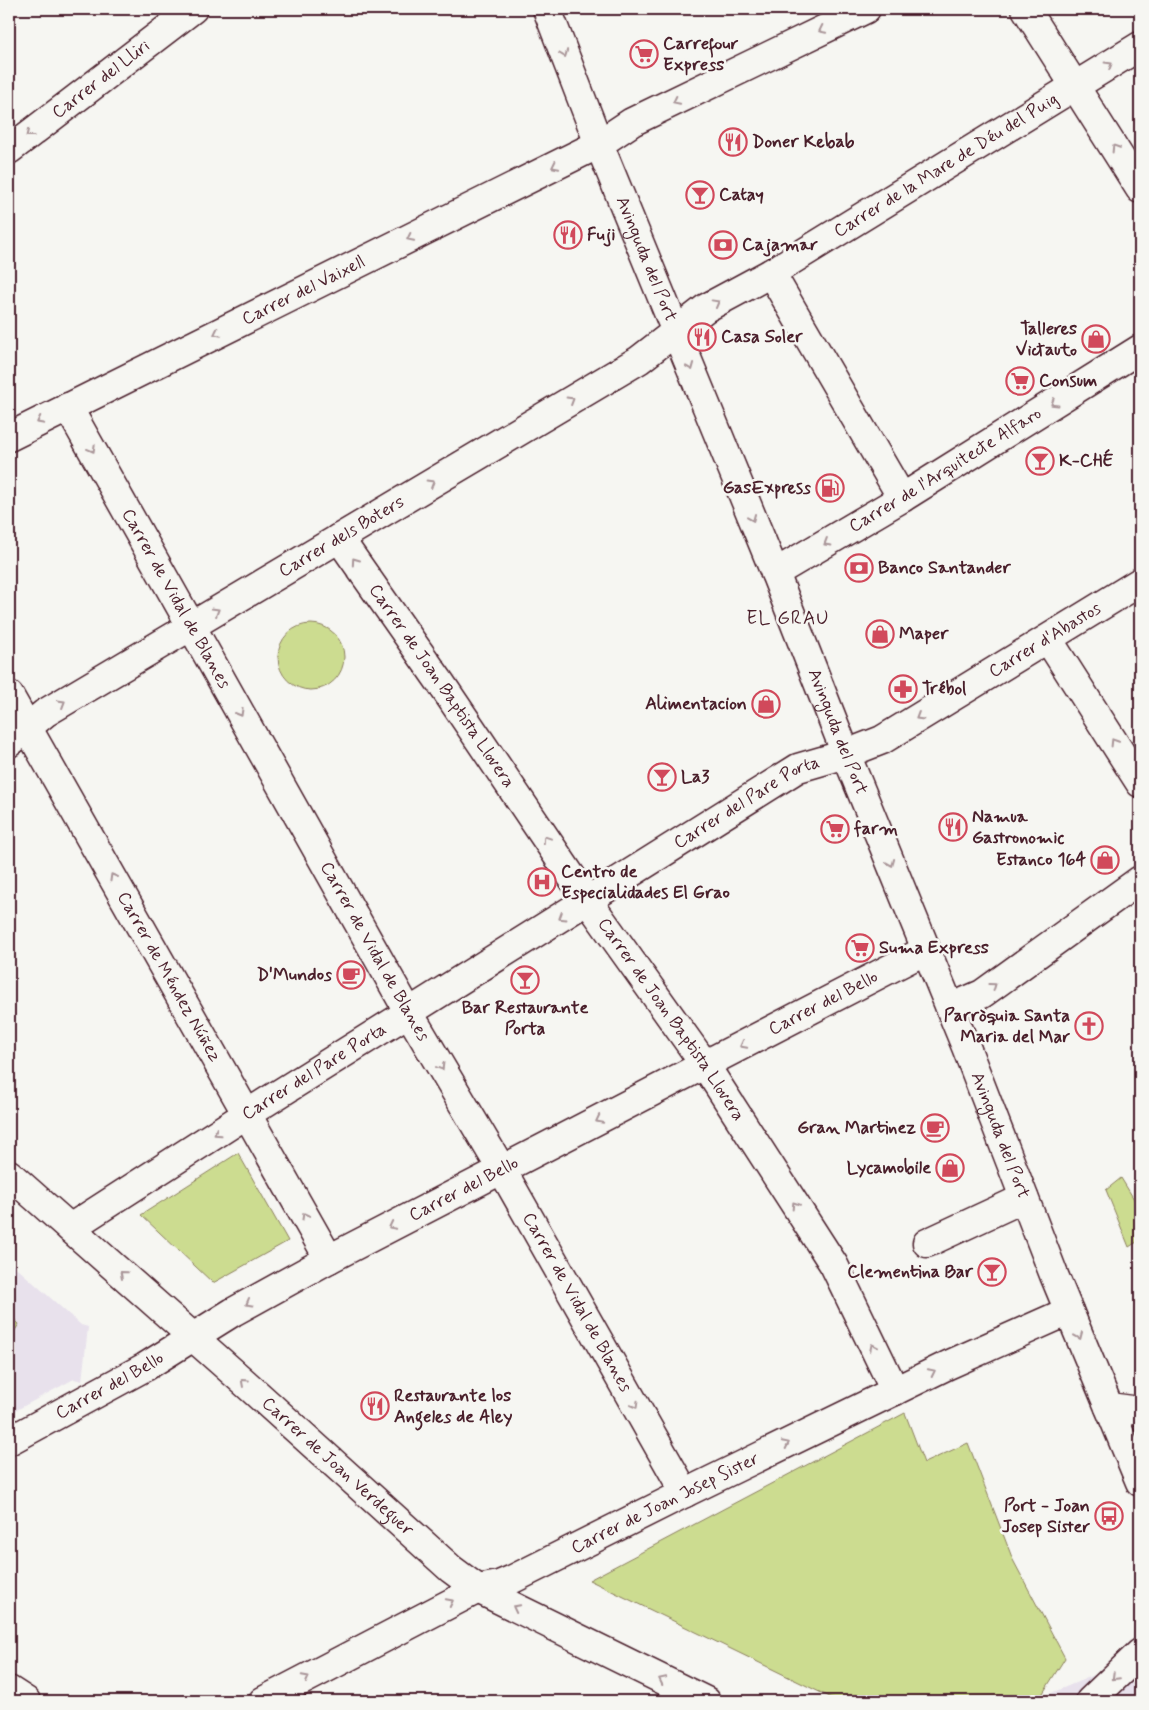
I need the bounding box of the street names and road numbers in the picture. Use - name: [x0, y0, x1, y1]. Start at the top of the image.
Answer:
- street label: Carrer del Lliri: [47, 34, 155, 125]
- street label: Carrer de la Mare de Déu del Puig: [829, 87, 1063, 243]
- street label: Avinguda del Port: [610, 193, 683, 325]
- street label: Carrer del Vaixell: [238, 250, 369, 331]
- street label: Carrer de l'Arquitecte Alfaro: [845, 402, 1046, 539]
- street label: Carrer dels Boters: [274, 490, 409, 583]
- street label: Carrer de Vidal de Blanes: [116, 504, 236, 693]
- street label: Carrer de Joan Baptista Llovera: [363, 579, 520, 793]
- street label: Carrer d'Abastos: [984, 597, 1106, 684]
- street label: Avinguda del Port: [802, 665, 873, 798]
- street label: Carrer del Pare Porta: [669, 750, 823, 855]
- street label: Carrer de Vidal de Blanes: [314, 857, 435, 1046]
- street label: Carrer de Méndez Núñez: [111, 887, 227, 1066]
- street label: Carrer de Joan Baptista Llovera: [592, 913, 750, 1126]
- street label: Carrer del Bello: [765, 965, 882, 1041]
- street label: Carrer del Pare Porta: [237, 1017, 391, 1126]
- street label: Avinguda del Port: [965, 1069, 1035, 1202]
- street label: Carrer del Bello: [405, 1151, 523, 1228]
- street label: Carrer de Vidal de Blanes: [517, 1208, 638, 1397]
- street label: Carrer del Bello: [51, 1346, 169, 1425]
- street label: Carrer de Joan Verdeguer: [256, 1392, 419, 1542]
- street label: Carrer de Joan Josep Sister: [567, 1447, 764, 1560]

